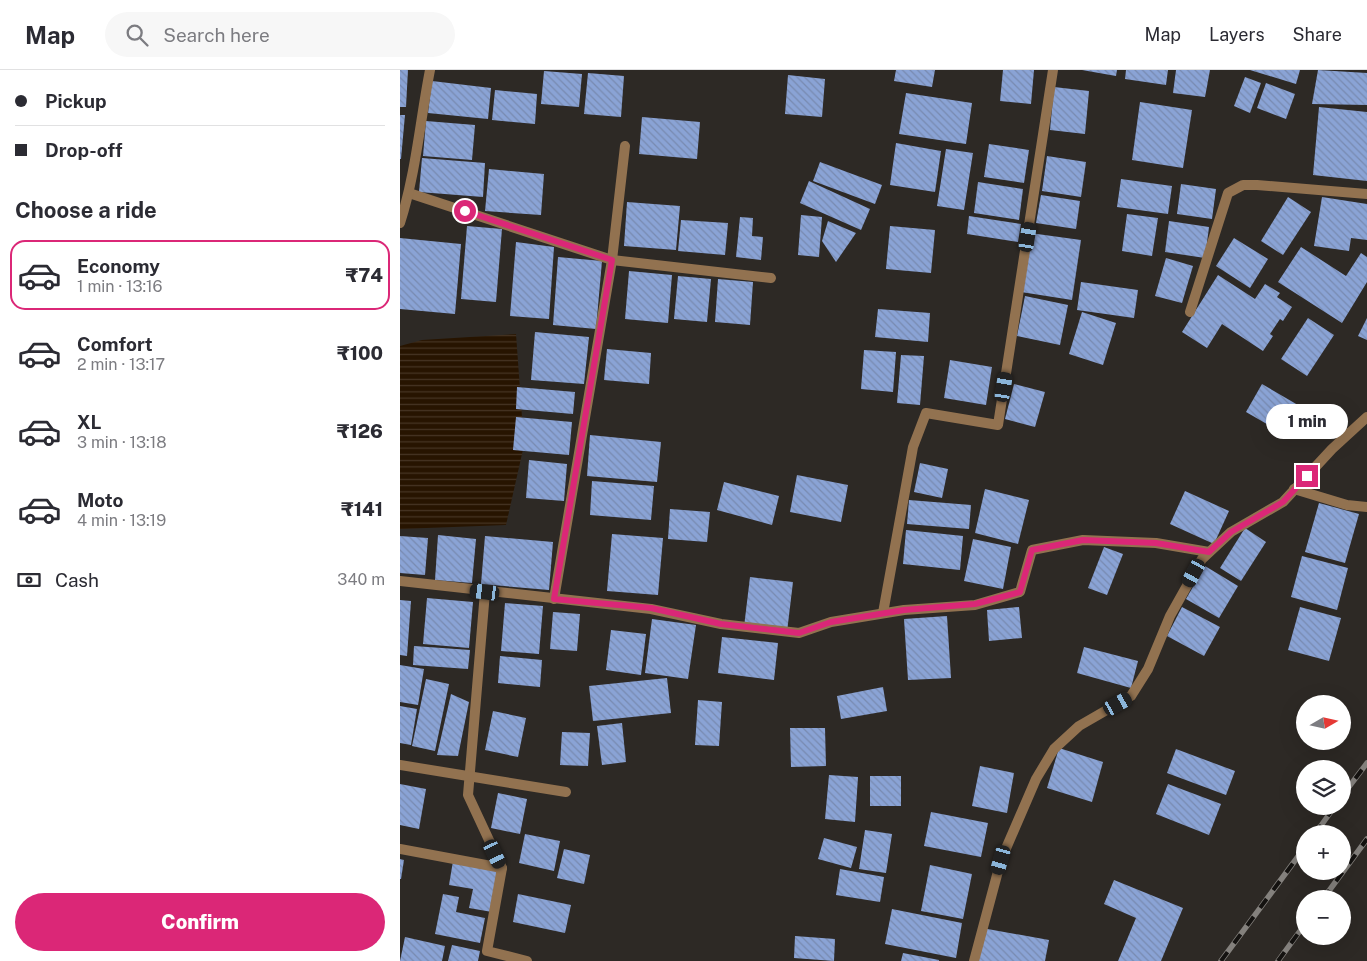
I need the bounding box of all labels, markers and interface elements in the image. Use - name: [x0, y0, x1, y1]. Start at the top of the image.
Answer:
- search box: [105, 12, 455, 57]
- text: Map: [25, 21, 75, 49]
- icon: search: [123, 21, 151, 49]
- text: Search here: [163, 24, 270, 46]
- text: Map: [1145, 24, 1181, 45]
- text: Layers: [1209, 24, 1265, 45]
- text: Share: [1293, 24, 1342, 45]
- text: Pickup: [45, 90, 107, 112]
- text: Drop-off: [45, 139, 122, 161]
- text: Choose a ride: [15, 197, 157, 223]
- route start: [454, 200, 476, 222]
- car: [1018, 221, 1037, 253]
- icon: car: [17, 253, 62, 298]
- text: Economy: [77, 255, 160, 277]
- text: ₹74: [346, 264, 383, 286]
- text: 1 min · 13:16: [77, 277, 163, 296]
- icon: car: [17, 331, 62, 376]
- text: Comfort: [77, 333, 153, 355]
- text: ₹100: [337, 342, 383, 364]
- text: 2 min · 13:17: [77, 355, 165, 374]
- car: [994, 371, 1013, 403]
- callout: 1 min: [1266, 404, 1348, 438]
- icon: car: [17, 409, 62, 454]
- text: XL: [77, 411, 102, 433]
- text: 1 min: [1287, 412, 1327, 431]
- text: ₹126: [337, 420, 383, 442]
- text: 3 min · 13:18: [77, 433, 167, 452]
- route end: [1296, 465, 1318, 487]
- icon: car: [17, 487, 62, 532]
- text: Moto: [77, 489, 123, 511]
- text: ₹141: [341, 498, 383, 520]
- text: 4 min · 13:19: [77, 511, 166, 530]
- car: [1180, 556, 1207, 590]
- icon: cash: [15, 566, 43, 594]
- text: Cash: [55, 569, 99, 591]
- text: 340 m: [337, 570, 385, 589]
- car: [469, 583, 500, 601]
- car: [1101, 690, 1134, 718]
- north arrow: [1296, 695, 1351, 750]
- map controls: [1296, 695, 1351, 945]
- button: layers: [1296, 760, 1351, 815]
- button: +: [1296, 825, 1351, 880]
- car: [481, 837, 508, 871]
- car: [989, 844, 1012, 876]
- button: −: [1296, 890, 1351, 945]
- button: Confirm: [15, 893, 385, 951]

